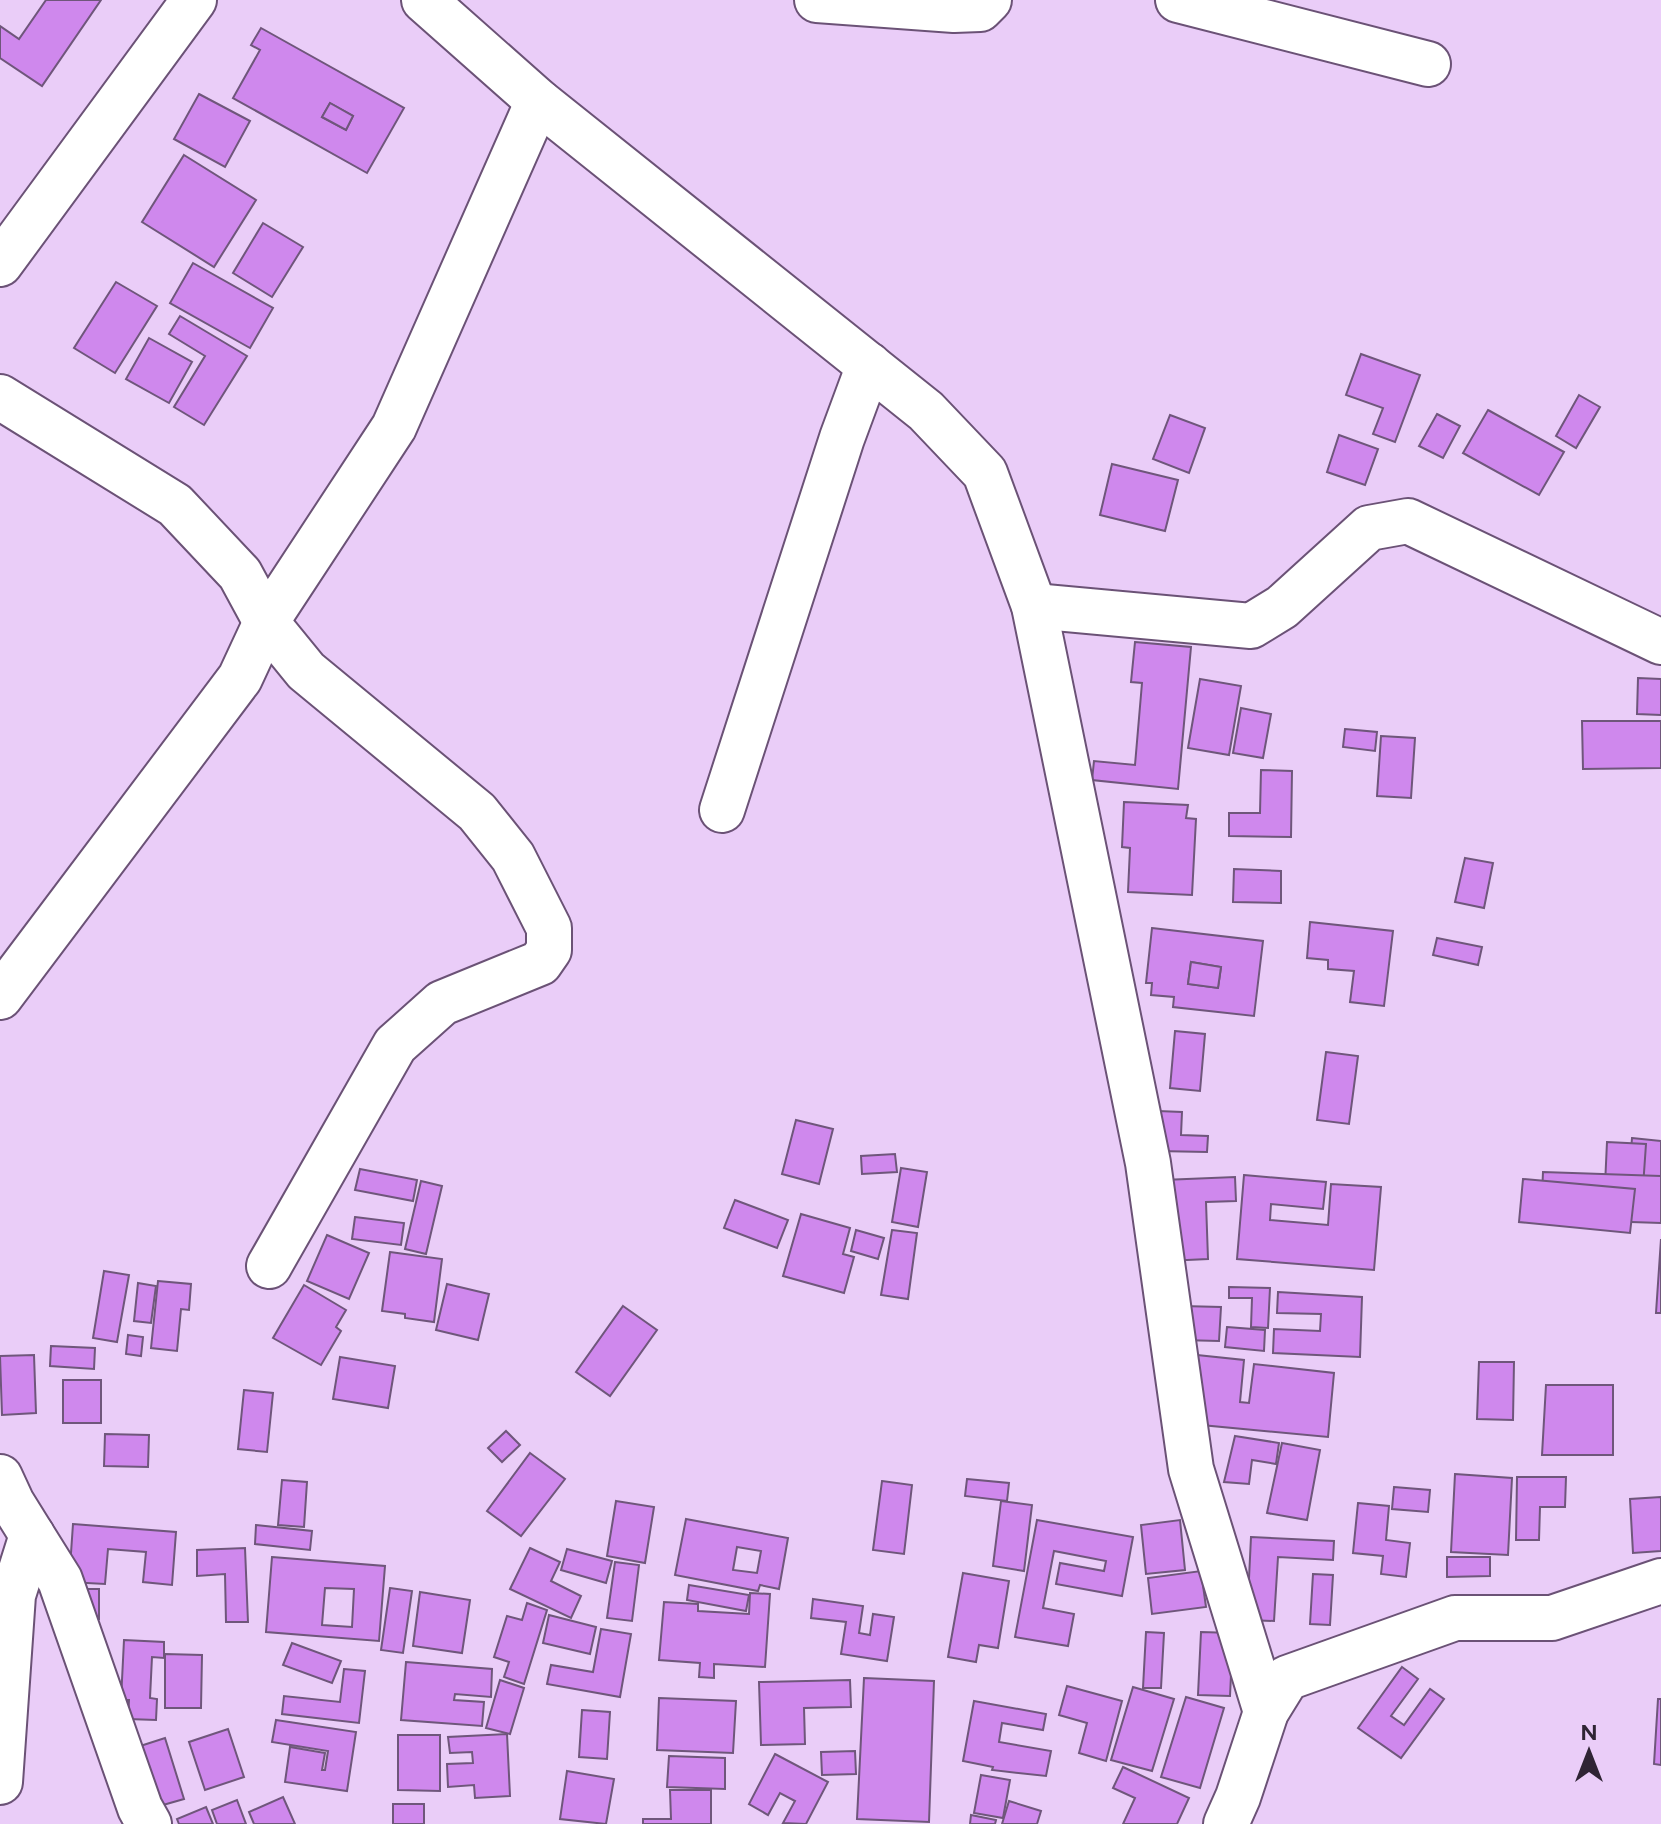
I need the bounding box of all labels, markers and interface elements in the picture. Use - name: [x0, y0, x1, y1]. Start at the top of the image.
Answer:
- north arrow: [1549, 1712, 1629, 1792]
- text: N: [1580, 1719, 1598, 1746]

